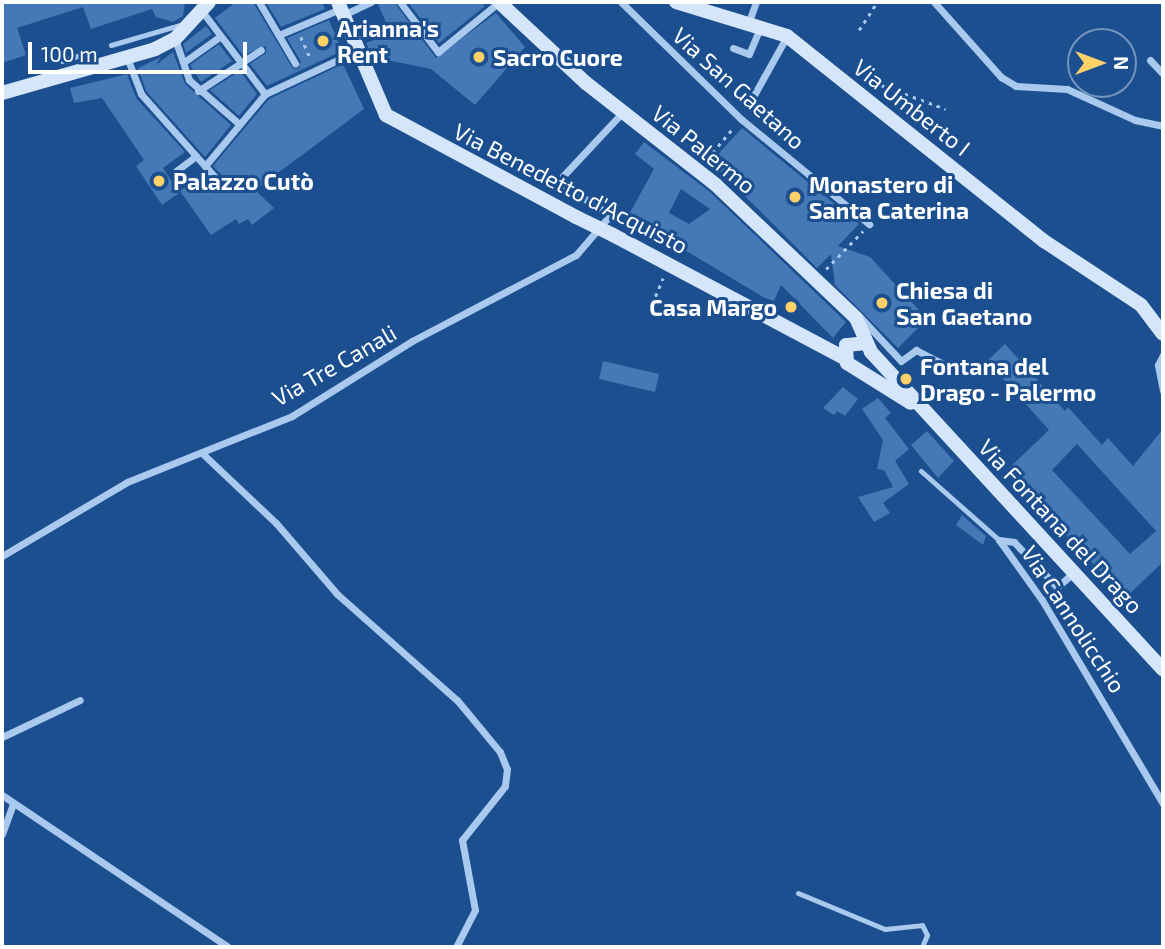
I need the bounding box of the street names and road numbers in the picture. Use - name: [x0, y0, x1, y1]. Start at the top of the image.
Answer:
- street label: Via San Gaetano: [667, 21, 811, 155]
- street label: Via Umberto I: [848, 53, 976, 161]
- street label: Via Palermo: [647, 99, 761, 199]
- street label: Via Benedetto d'Acquisto: [449, 117, 693, 259]
- street label: Via Tre Canali: [267, 318, 401, 412]
- street label: Via Fontana del Drago: [973, 433, 1149, 619]
- street label: Via Cannolicchio: [1016, 540, 1132, 698]

